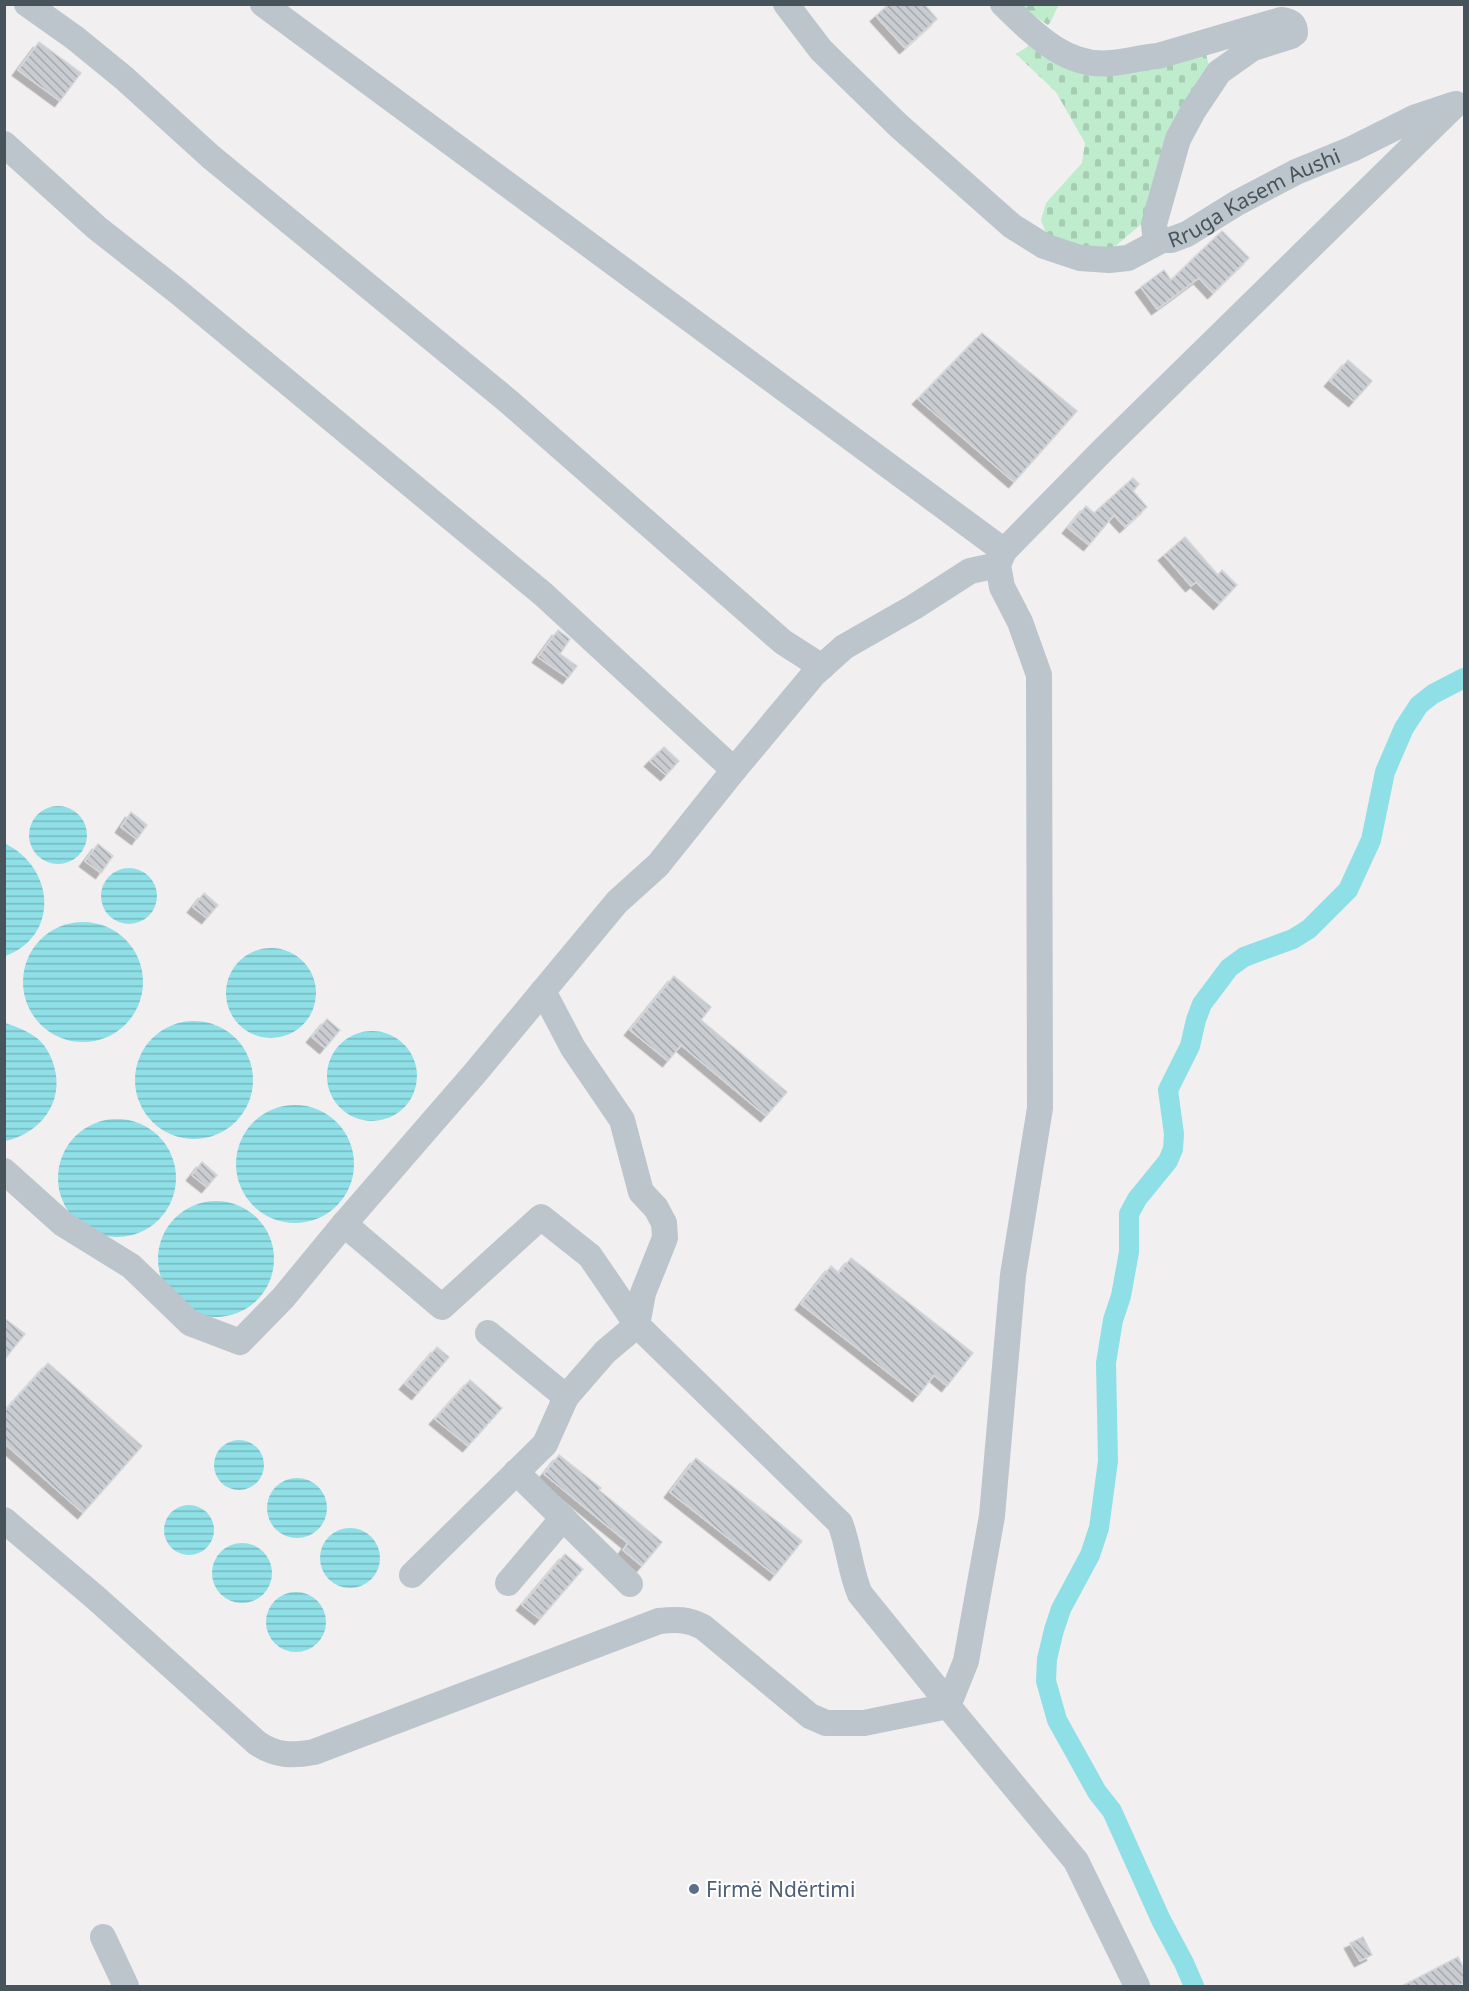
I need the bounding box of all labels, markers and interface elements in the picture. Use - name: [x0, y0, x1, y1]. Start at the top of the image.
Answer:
- street label: Rruga Kasem Aushi: [1164, 141, 1344, 254]
- place label: Firmë Ndërtimi: [706, 1875, 855, 1903]
- marker: Firmë Ndërtimi: [687, 1882, 701, 1896]

